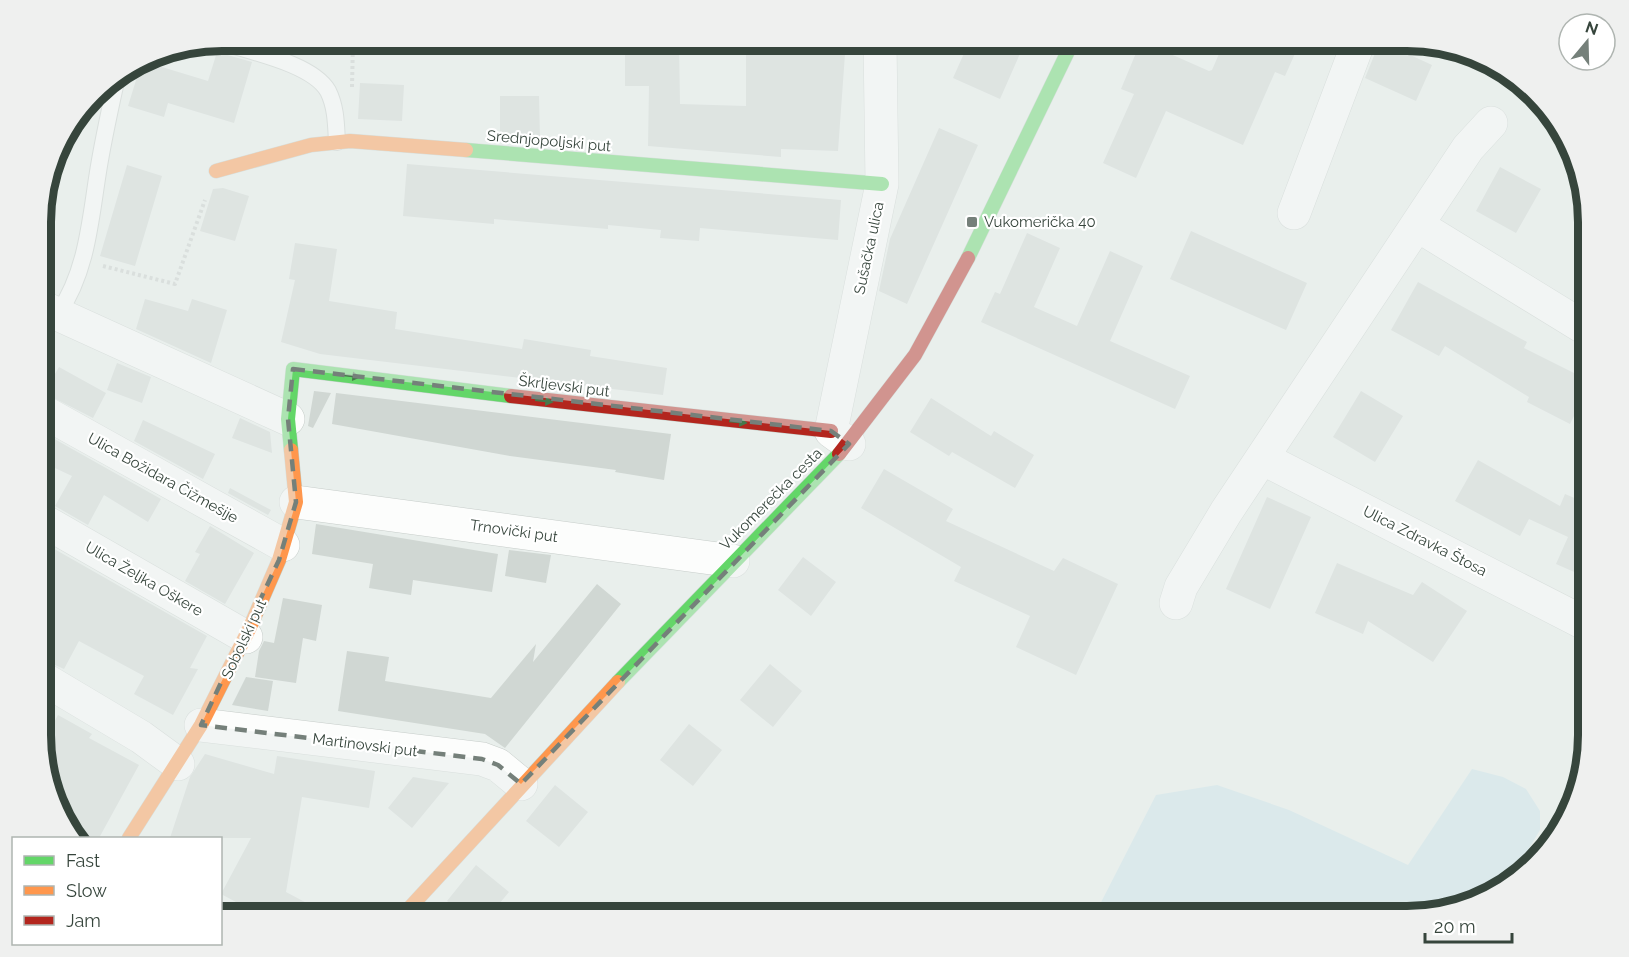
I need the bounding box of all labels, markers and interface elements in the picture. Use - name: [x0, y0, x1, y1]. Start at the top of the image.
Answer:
- north arrow: [1557, 12, 1617, 72]
- text: N: [1583, 17, 1601, 39]
- street label: Srednjopoljski put: [486, 127, 612, 155]
- street label: Sušačka ulica: [850, 200, 888, 296]
- place label: Vukomerička 40: [984, 213, 1096, 231]
- marker: Vukomerička 40: [965, 215, 979, 229]
- street label: Škrljevski put: [517, 370, 611, 401]
- one-way arrow: [341, 372, 360, 381]
- one-way arrow: [535, 396, 554, 405]
- one-way arrow: [729, 417, 748, 427]
- street label: Ulica Božidara Čižmešije: [85, 428, 242, 527]
- street label: Vukomerečka cesta: [716, 444, 826, 554]
- street label: Ulica Zdravka Štosa: [1360, 501, 1490, 580]
- street label: Trnovički put: [469, 516, 559, 546]
- street label: Ulica Željka Oškere: [82, 538, 206, 620]
- street label: Sobolski put: [218, 596, 270, 682]
- street label: Martinovski put: [312, 730, 418, 760]
- legend: [12, 837, 222, 945]
- text: Fast: [66, 850, 100, 871]
- text: Slow: [66, 880, 107, 901]
- scale bar: [1425, 906, 1512, 944]
- text: Jam: [66, 910, 101, 931]
- text: 20 m: [1434, 916, 1476, 937]

